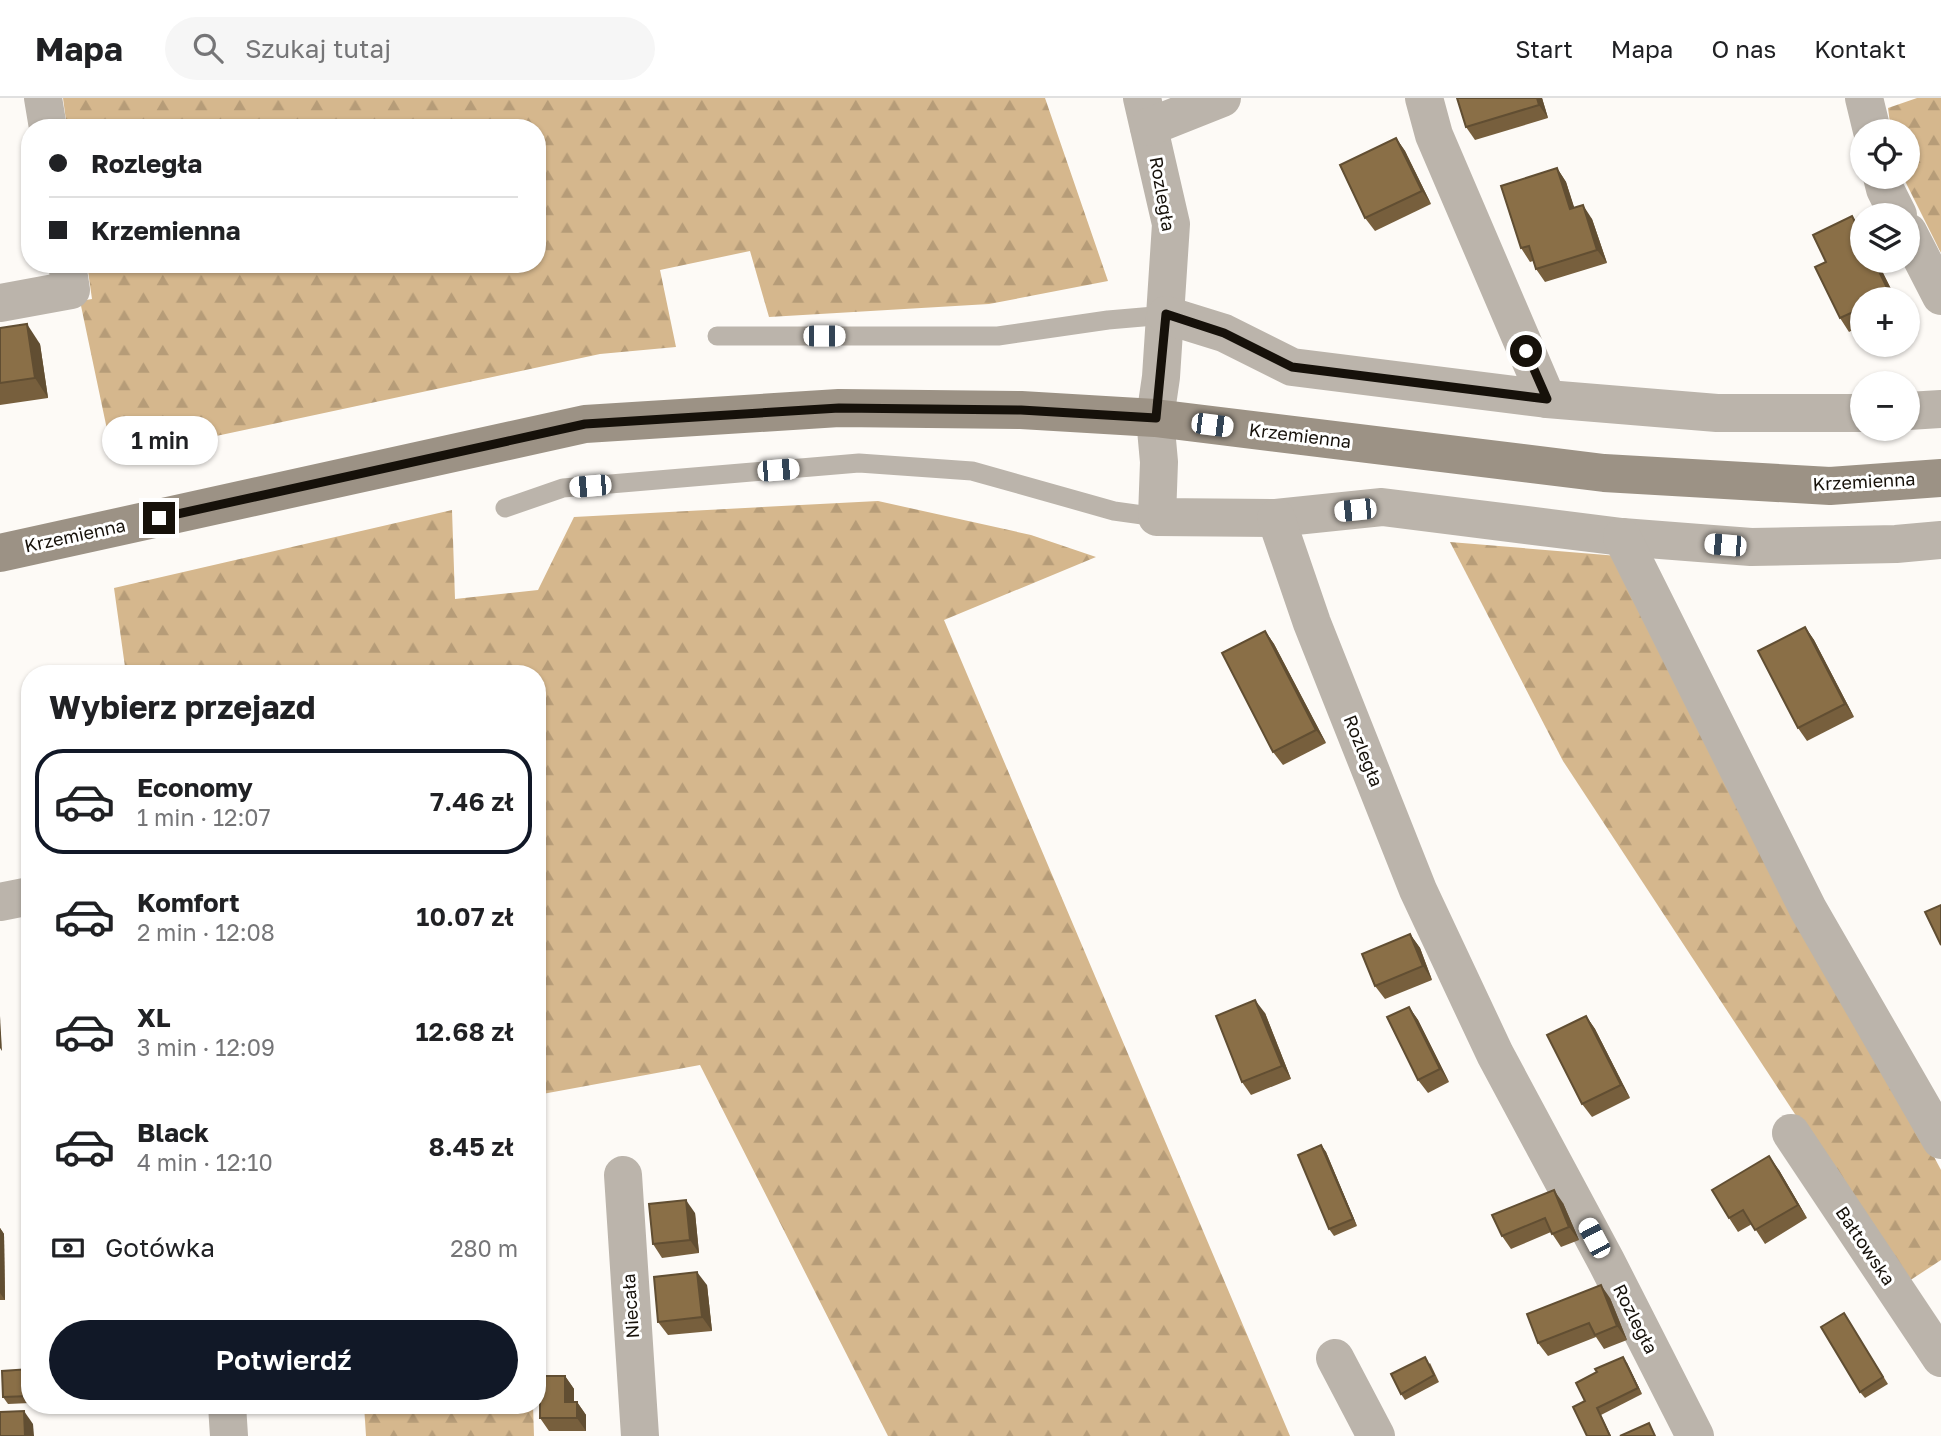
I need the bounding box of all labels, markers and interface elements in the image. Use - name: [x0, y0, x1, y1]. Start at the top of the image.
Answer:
- search box: [165, 17, 655, 80]
- text: Mapa: [35, 29, 123, 68]
- icon: search: [189, 29, 227, 67]
- text: Szukaj tutaj: [245, 33, 391, 64]
- text: Start: [1515, 34, 1573, 63]
- text: Mapa: [1611, 34, 1673, 63]
- text: O nas: [1711, 34, 1776, 63]
- text: Kontakt: [1814, 34, 1906, 63]
- map controls: [1850, 119, 1920, 441]
- button: locate: [1850, 119, 1920, 189]
- text: Rozległa: [91, 148, 202, 179]
- street label: Rozległa: [1146, 155, 1180, 233]
- button: layers: [1850, 203, 1920, 273]
- text: Krzemienna: [91, 215, 240, 246]
- button: +: [1850, 287, 1920, 357]
- car: [804, 326, 846, 347]
- route start: [1510, 335, 1542, 367]
- button: −: [1850, 371, 1920, 441]
- car: [1190, 412, 1235, 438]
- callout: 1 min: [101, 416, 217, 466]
- street label: Krzemienna: [1248, 418, 1352, 452]
- text: 1 min: [131, 426, 189, 454]
- car: [757, 458, 800, 482]
- street label: Krzemienna: [1812, 467, 1916, 495]
- car: [569, 474, 612, 498]
- car: [1334, 497, 1377, 523]
- route end: [143, 502, 175, 534]
- street label: Krzemienna: [22, 514, 127, 556]
- car: [1704, 533, 1747, 557]
- text: Wybierz przejazd: [49, 688, 315, 726]
- street label: Rozległa: [1340, 712, 1388, 790]
- icon: car: [53, 770, 116, 833]
- text: Economy: [137, 772, 253, 803]
- text: 7.46 zł: [430, 786, 514, 817]
- text: 1 min · 12:07: [137, 803, 271, 831]
- icon: car: [53, 885, 116, 948]
- text: Komfort: [137, 887, 240, 918]
- text: 10.07 zł: [416, 901, 514, 932]
- text: 2 min · 12:08: [137, 918, 275, 946]
- icon: car: [53, 1000, 116, 1063]
- text: XL: [137, 1002, 171, 1033]
- text: 12.68 zł: [415, 1016, 514, 1047]
- text: 3 min · 12:09: [137, 1033, 275, 1061]
- icon: car: [53, 1115, 116, 1178]
- text: Black: [137, 1117, 209, 1148]
- text: 8.45 zł: [428, 1131, 514, 1162]
- text: 4 min · 12:10: [137, 1148, 273, 1176]
- street label: Bałtowska: [1831, 1202, 1900, 1289]
- car: [1575, 1215, 1614, 1261]
- icon: cash: [49, 1229, 87, 1267]
- text: Gotówka: [105, 1232, 215, 1263]
- text: 280 m: [450, 1234, 518, 1262]
- street label: Niecała: [617, 1273, 643, 1339]
- street label: Rozległa: [1609, 1280, 1663, 1357]
- button: Potwierdź: [49, 1320, 518, 1400]

